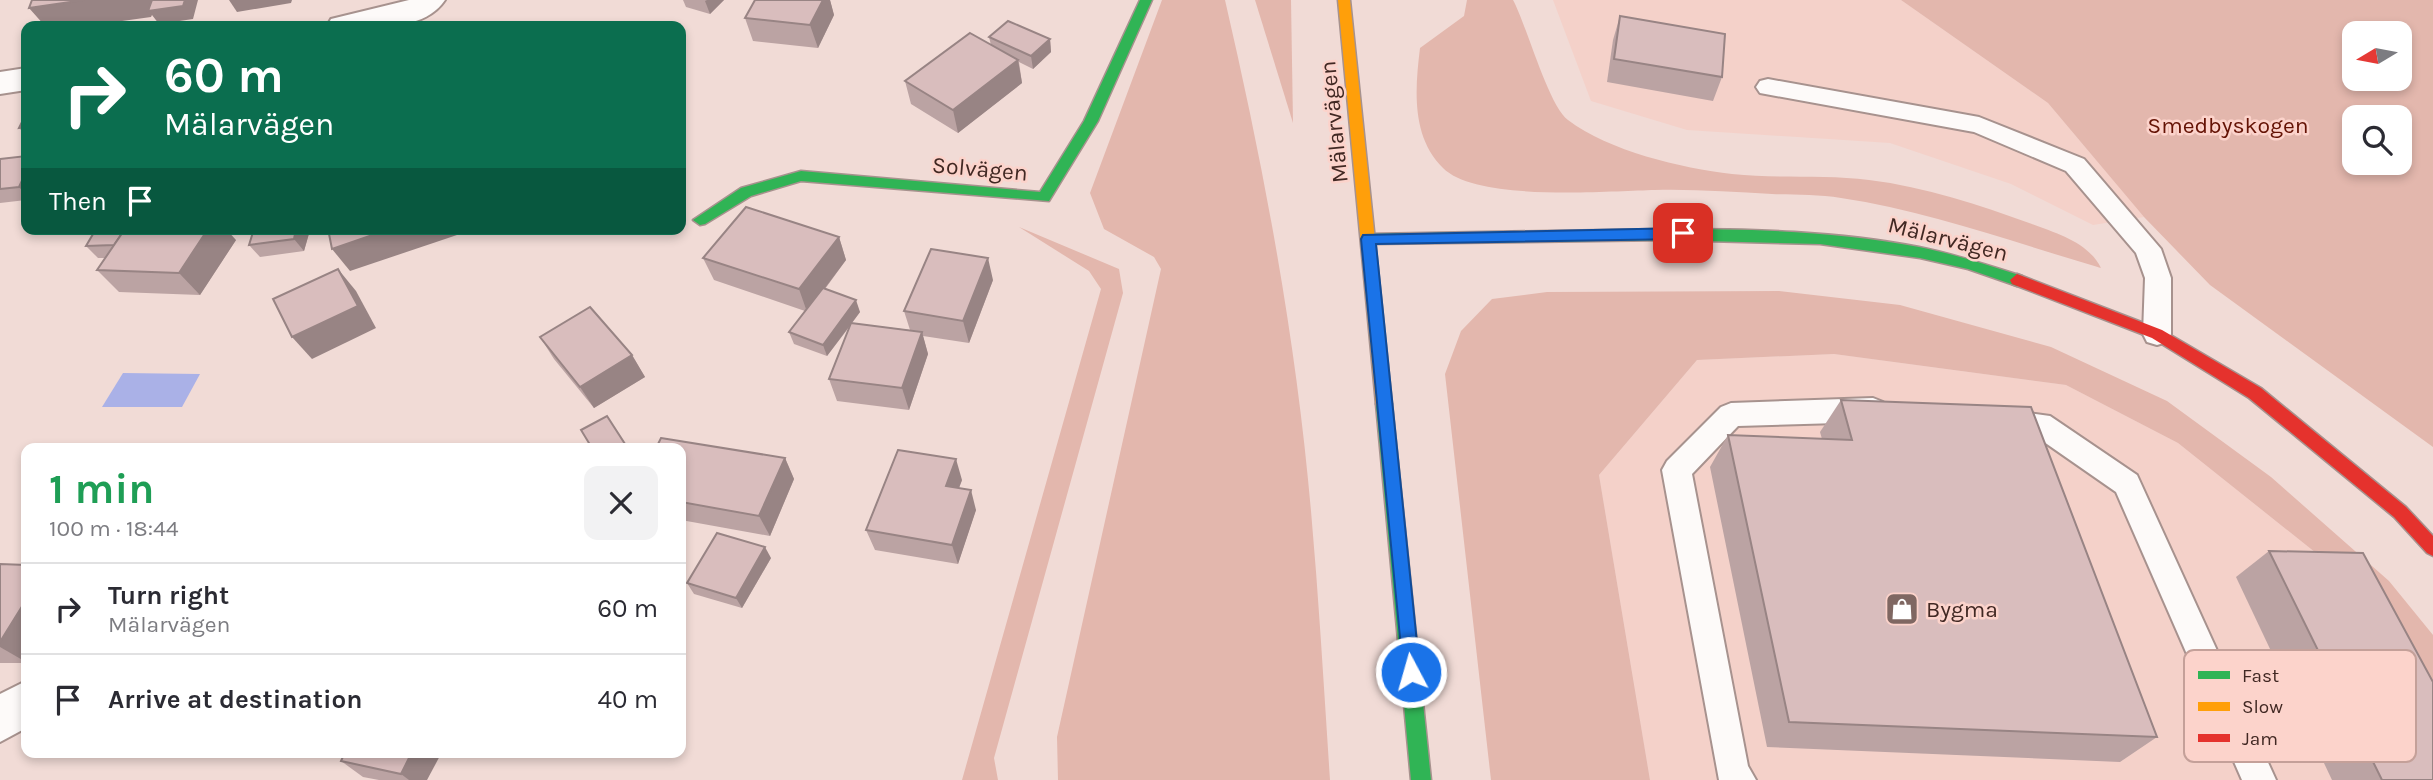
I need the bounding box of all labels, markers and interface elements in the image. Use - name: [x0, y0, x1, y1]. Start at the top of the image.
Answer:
- north arrow: [2342, 21, 2412, 91]
- map controls: [2342, 21, 2412, 175]
- text: 60 m: [164, 47, 284, 104]
- icon: right: [49, 49, 140, 140]
- street label: Mälarvägen: [1314, 60, 1354, 184]
- button: search: [2342, 105, 2412, 175]
- text: Mälarvägen: [164, 106, 334, 143]
- park label: Smedbyskogen: [2147, 112, 2309, 139]
- street label: Solvägen: [931, 151, 1029, 187]
- icon: arrive: [121, 182, 159, 220]
- text: Then: [49, 186, 107, 217]
- pin: [1653, 203, 1713, 263]
- street label: Mälarvägen: [1885, 211, 2011, 267]
- icon: arrive: [1664, 214, 1702, 252]
- text: 1 min: [49, 464, 154, 514]
- button: close: [584, 466, 658, 540]
- text: 100 m · 18:44: [49, 515, 179, 542]
- text: Turn right: [108, 580, 229, 611]
- icon: right: [49, 590, 87, 628]
- shop icon: Bygma: [1883, 590, 1921, 628]
- text: 60 m: [597, 593, 658, 624]
- place label: Bygma: [1926, 596, 1998, 623]
- text: Mälarvägen: [108, 611, 230, 638]
- position arrow: [1374, 635, 1448, 709]
- legend: [2184, 650, 2416, 762]
- text: Fast: [2242, 665, 2279, 687]
- icon: arrive: [49, 681, 87, 719]
- text: Arrive at destination: [108, 684, 362, 715]
- text: 40 m: [598, 684, 658, 715]
- text: Slow: [2242, 696, 2283, 718]
- text: Jam: [2242, 728, 2278, 750]

